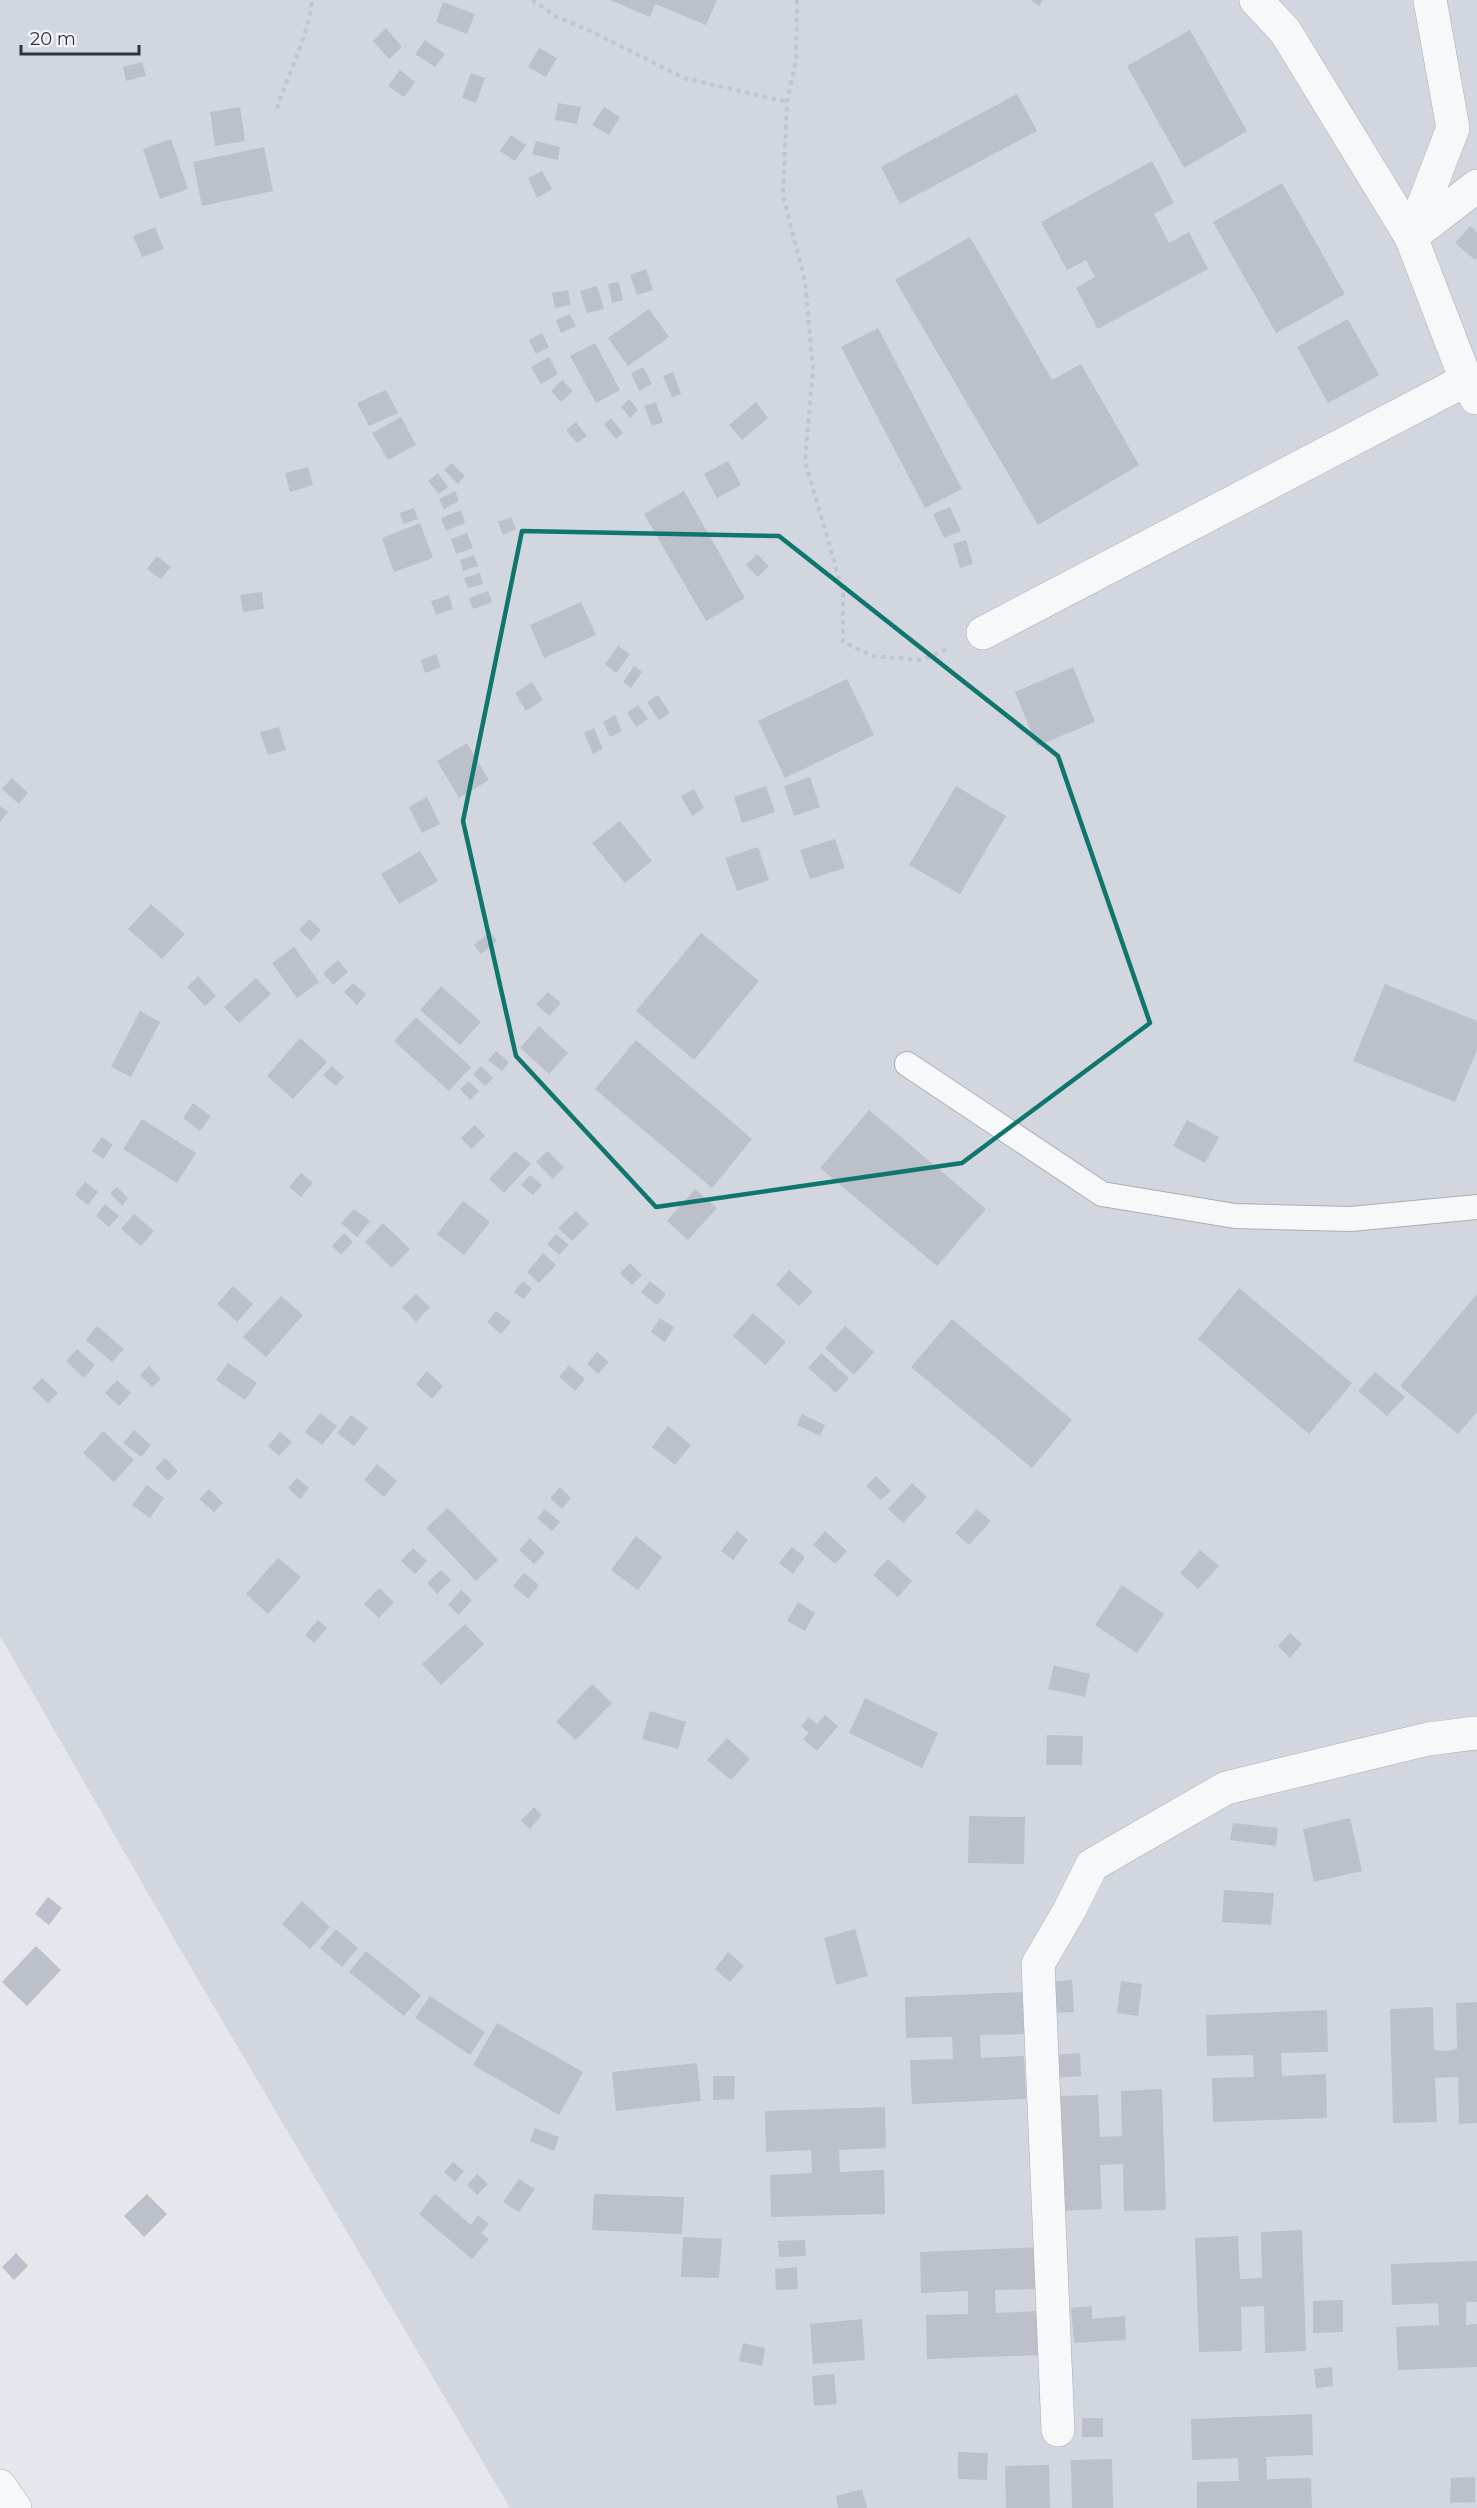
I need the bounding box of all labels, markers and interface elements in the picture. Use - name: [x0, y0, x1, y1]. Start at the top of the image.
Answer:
- scale bar: [21, 18, 140, 56]
- text: 20 m: [30, 28, 76, 50]

